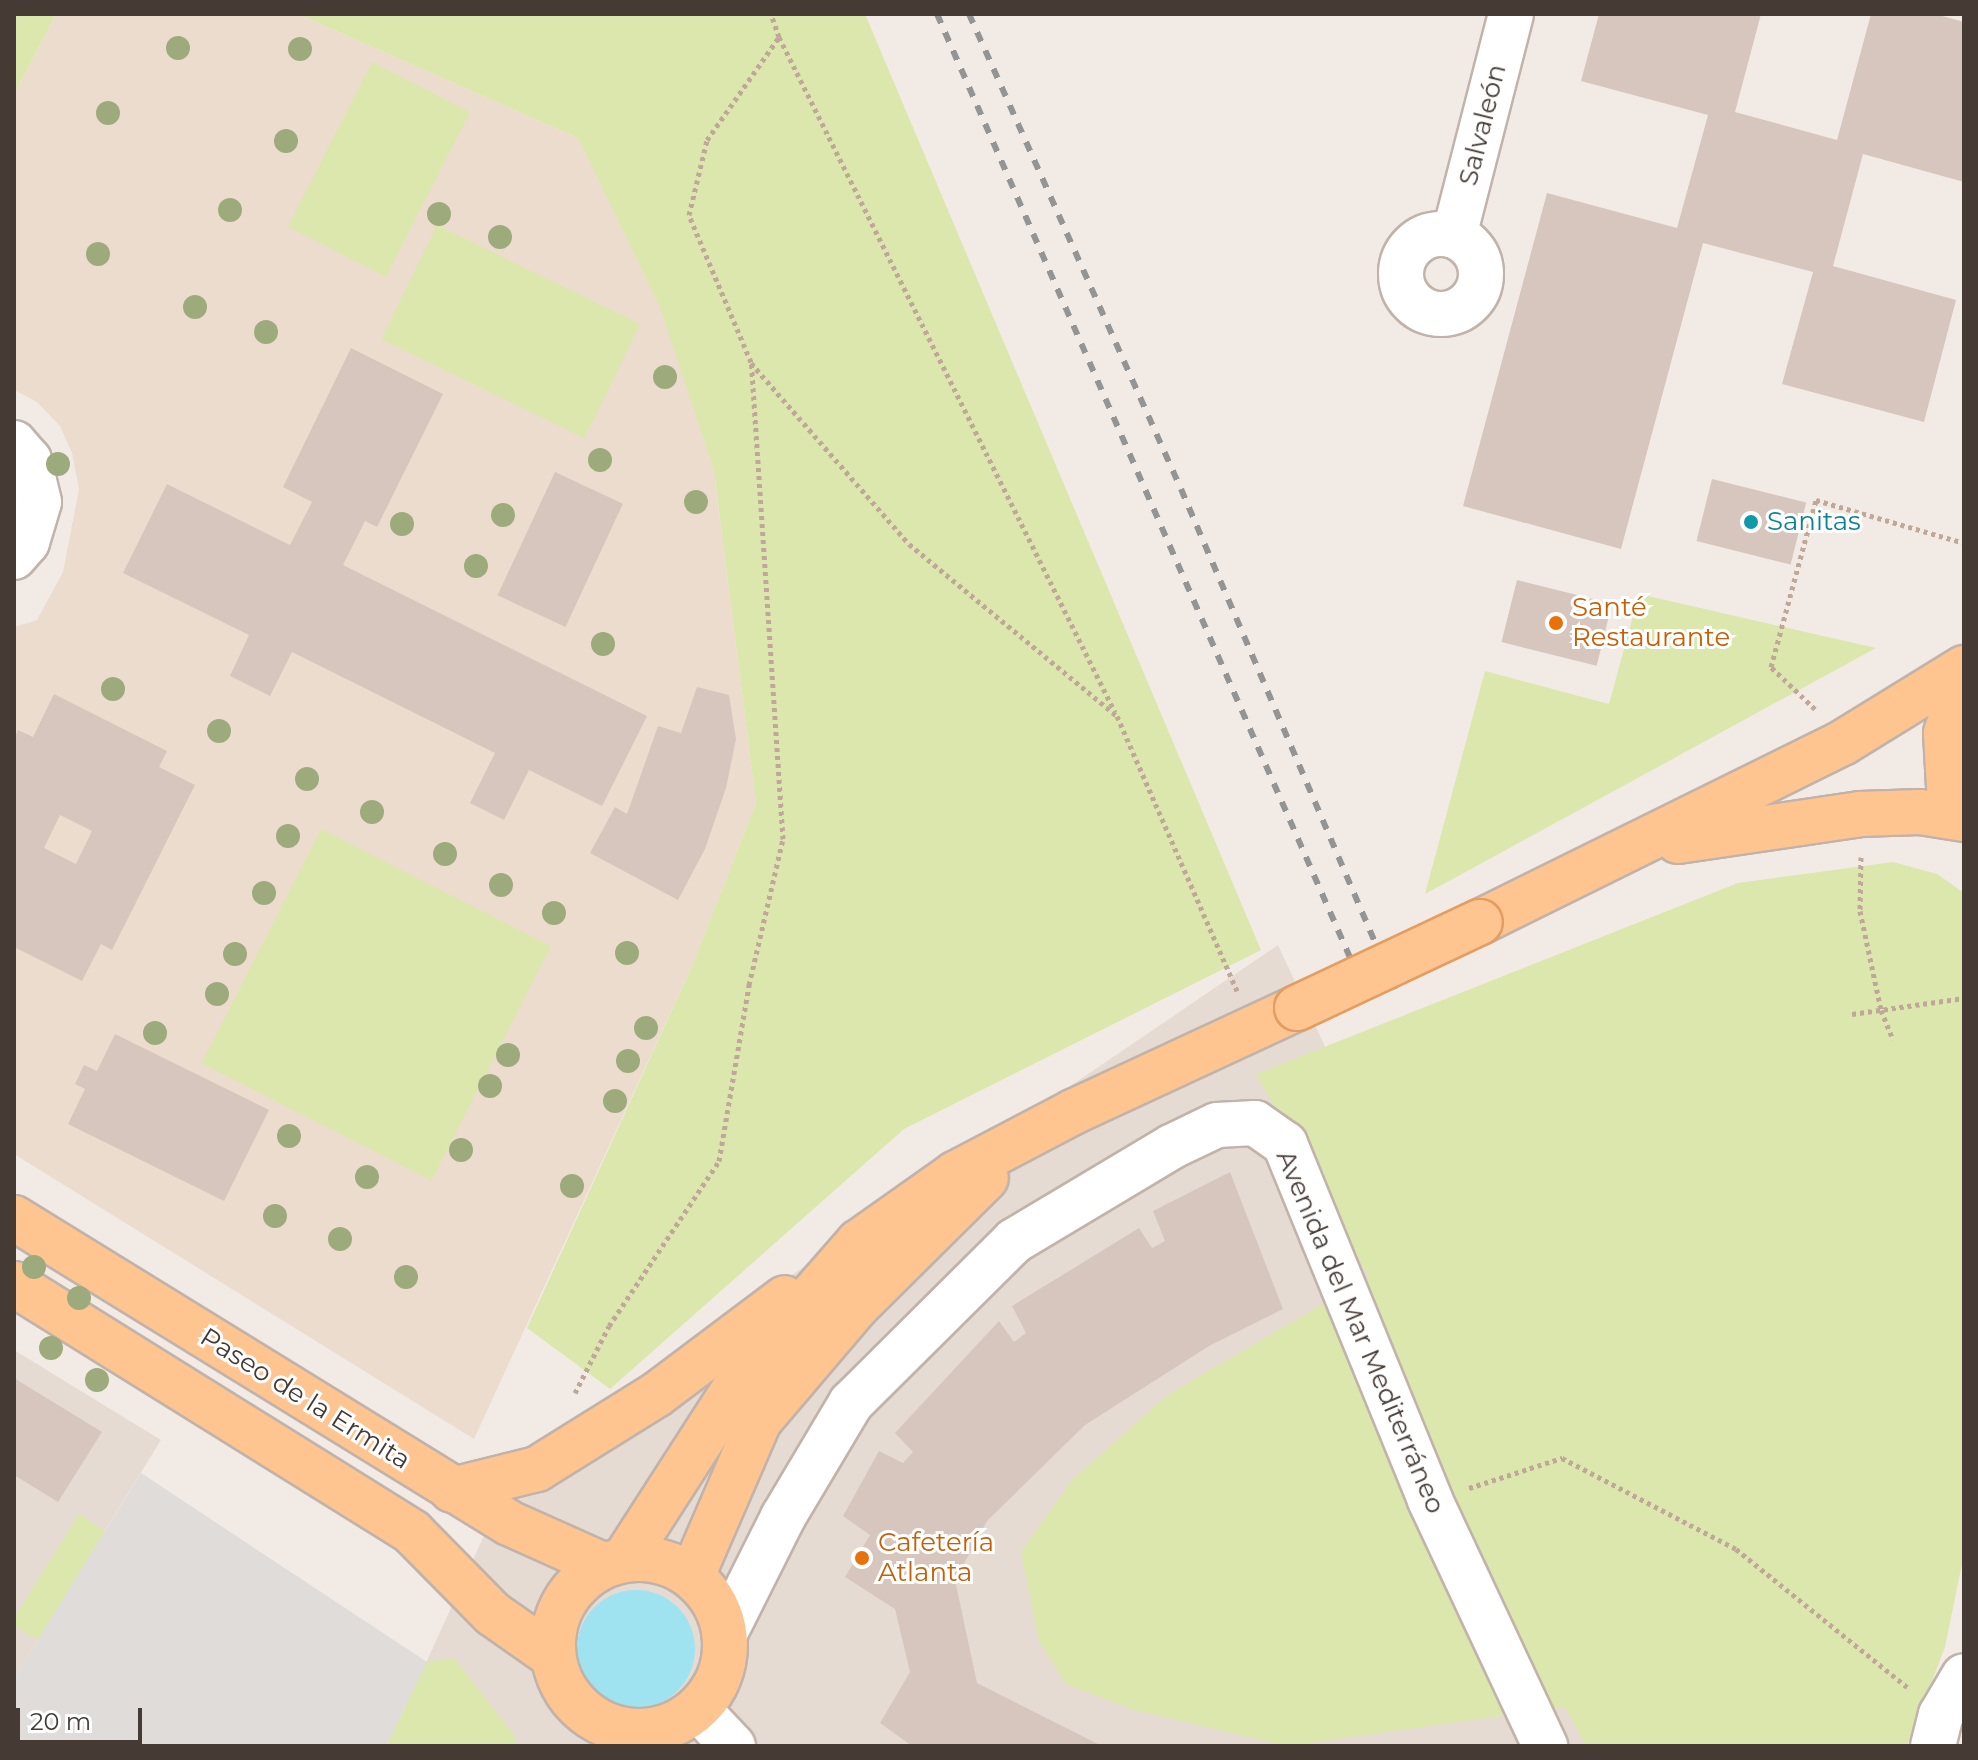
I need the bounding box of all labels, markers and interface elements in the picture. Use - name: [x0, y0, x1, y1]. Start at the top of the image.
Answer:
- street label: Salvaleón: [1453, 61, 1513, 189]
- place label: Sanitas: [1767, 506, 1861, 538]
- marker: Sanitas: [1742, 513, 1760, 531]
- place label: Santé Restaurante: [1572, 592, 1730, 654]
- marker: Santé Restaurante: [1547, 614, 1565, 632]
- street label: Avenida del Mar Mediterráneo: [1269, 1146, 1451, 1518]
- street label: Paseo de la Ermita: [194, 1322, 416, 1476]
- place label: Cafetería Atlanta: [878, 1527, 994, 1588]
- marker: Cafetería Atlanta: [853, 1549, 871, 1567]
- scale bar: [20, 1692, 146, 1742]
- text: 20 m: [30, 1707, 91, 1736]

